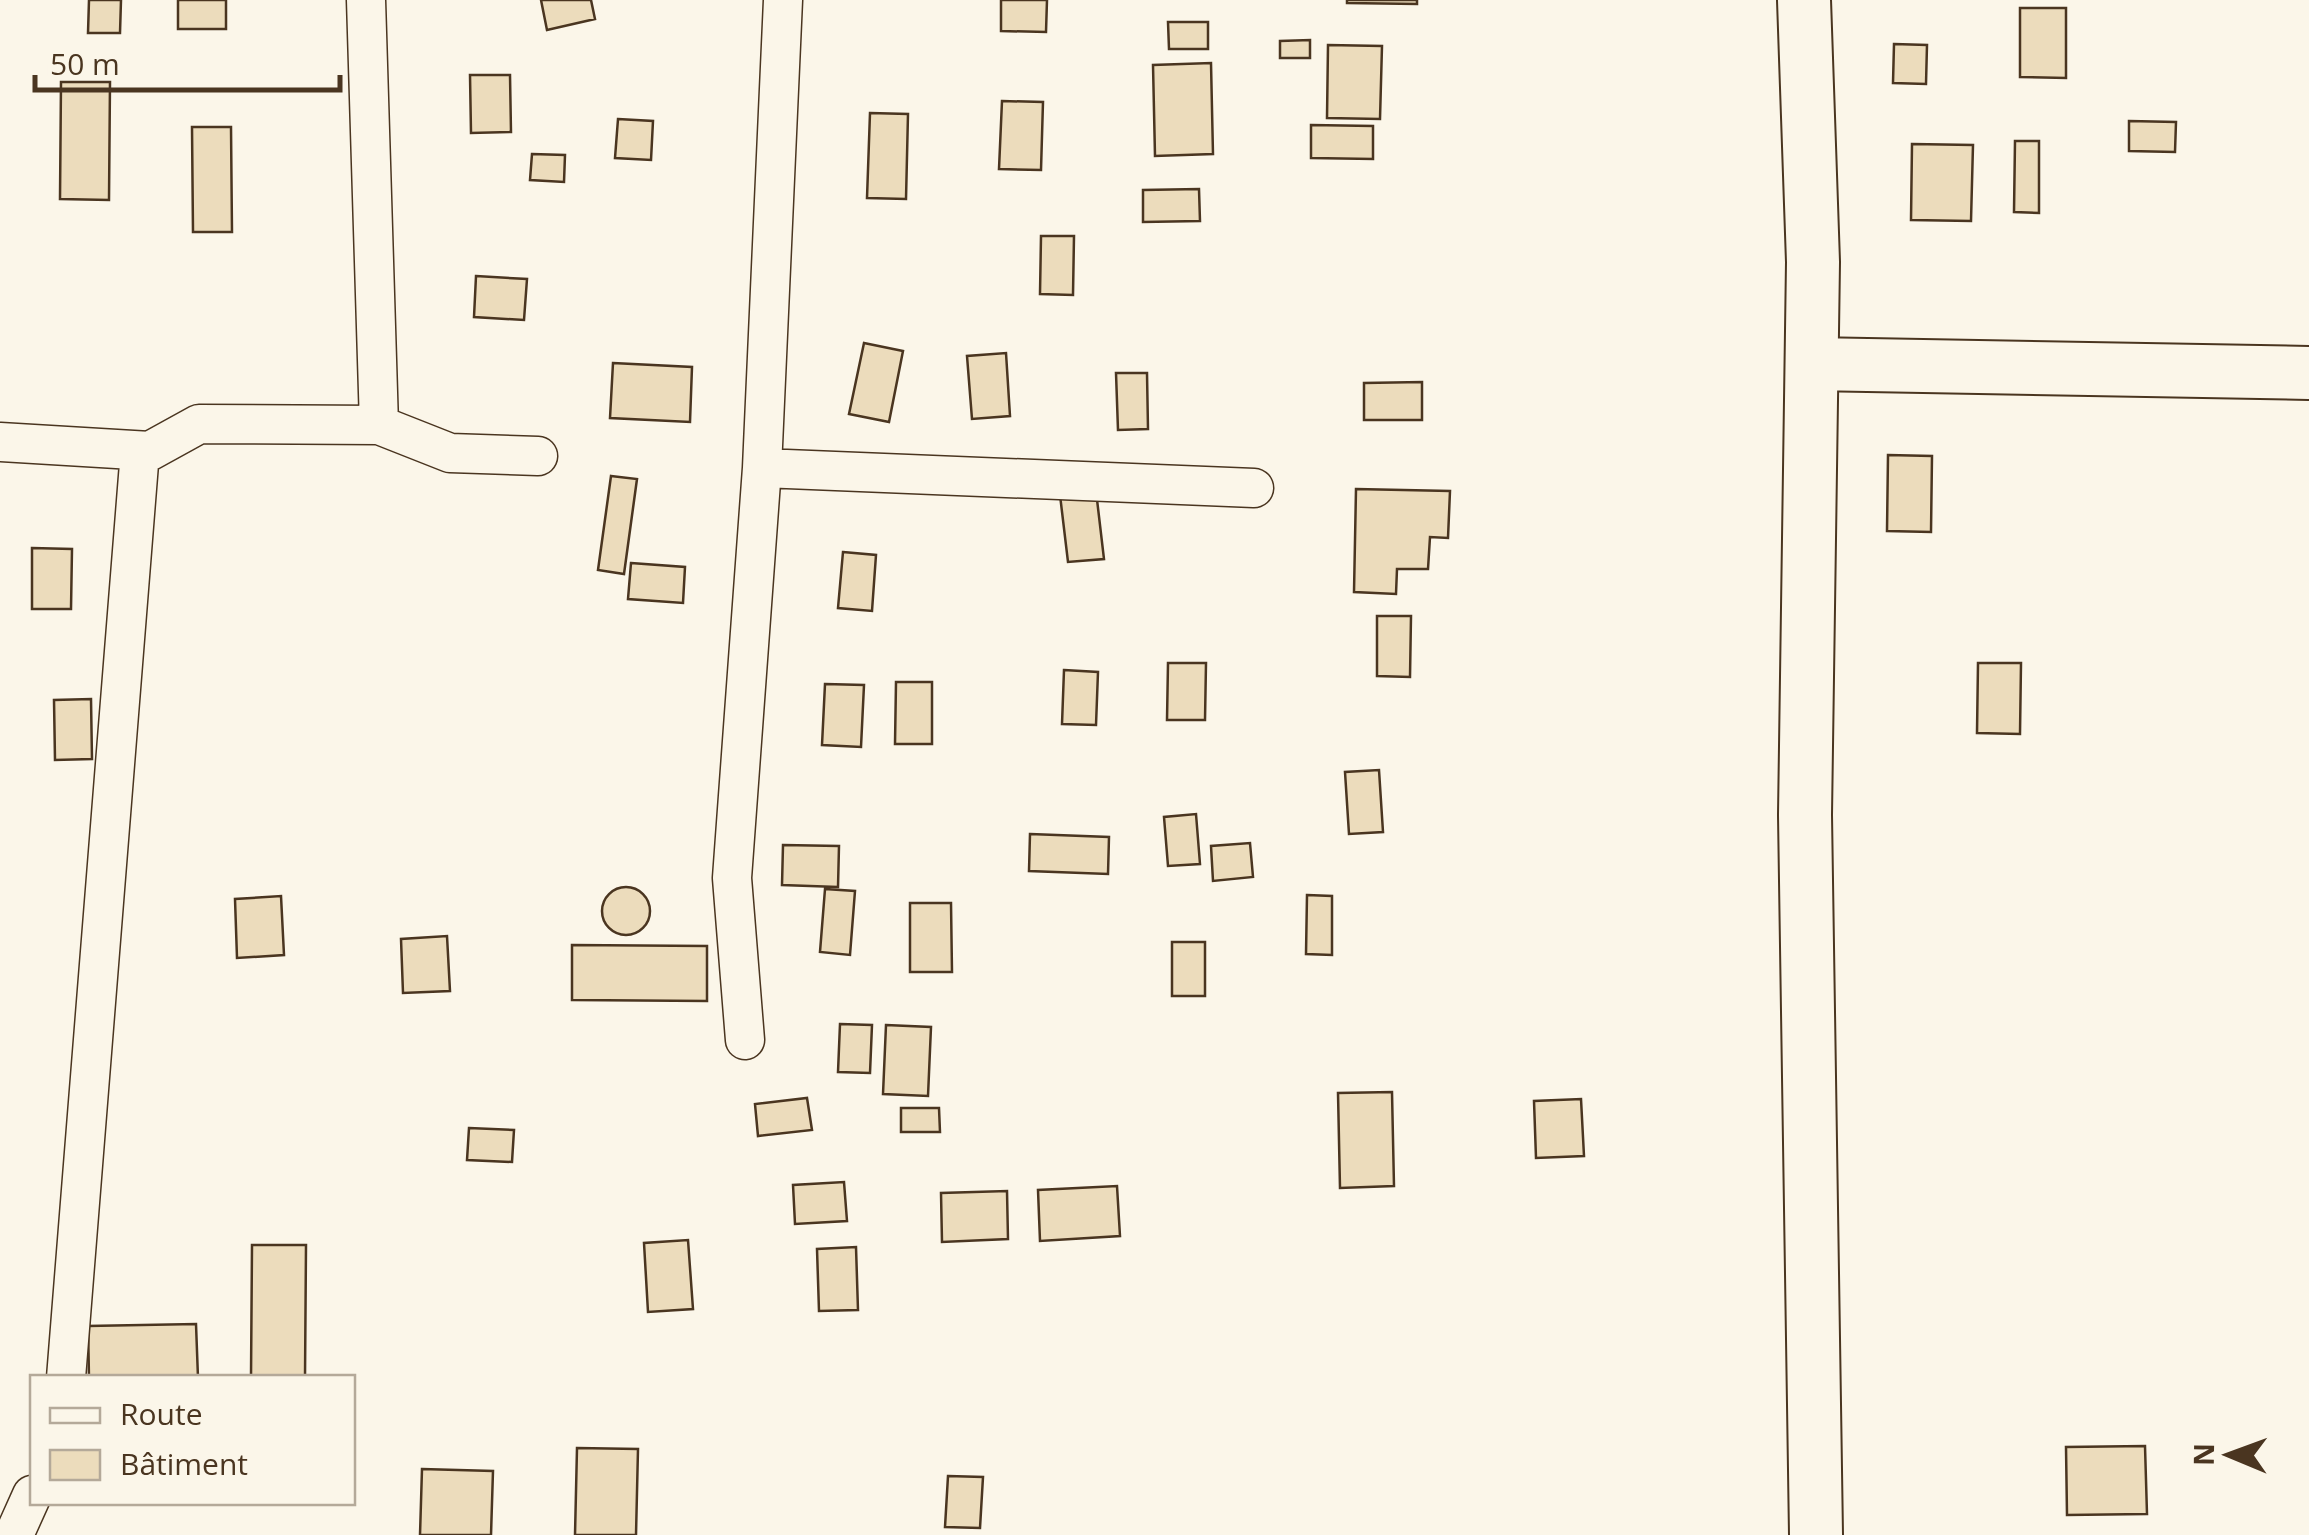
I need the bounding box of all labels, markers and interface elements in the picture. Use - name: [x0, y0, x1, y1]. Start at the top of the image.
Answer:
- scale bar: [35, 30, 340, 92]
- text: 50 m: [50, 43, 120, 84]
- legend: [30, 1375, 355, 1505]
- text: Route: [120, 1393, 203, 1434]
- north arrow: [2179, 1405, 2279, 1505]
- text: Bâtiment: [120, 1443, 248, 1484]
- text: N: [2184, 1443, 2222, 1466]

